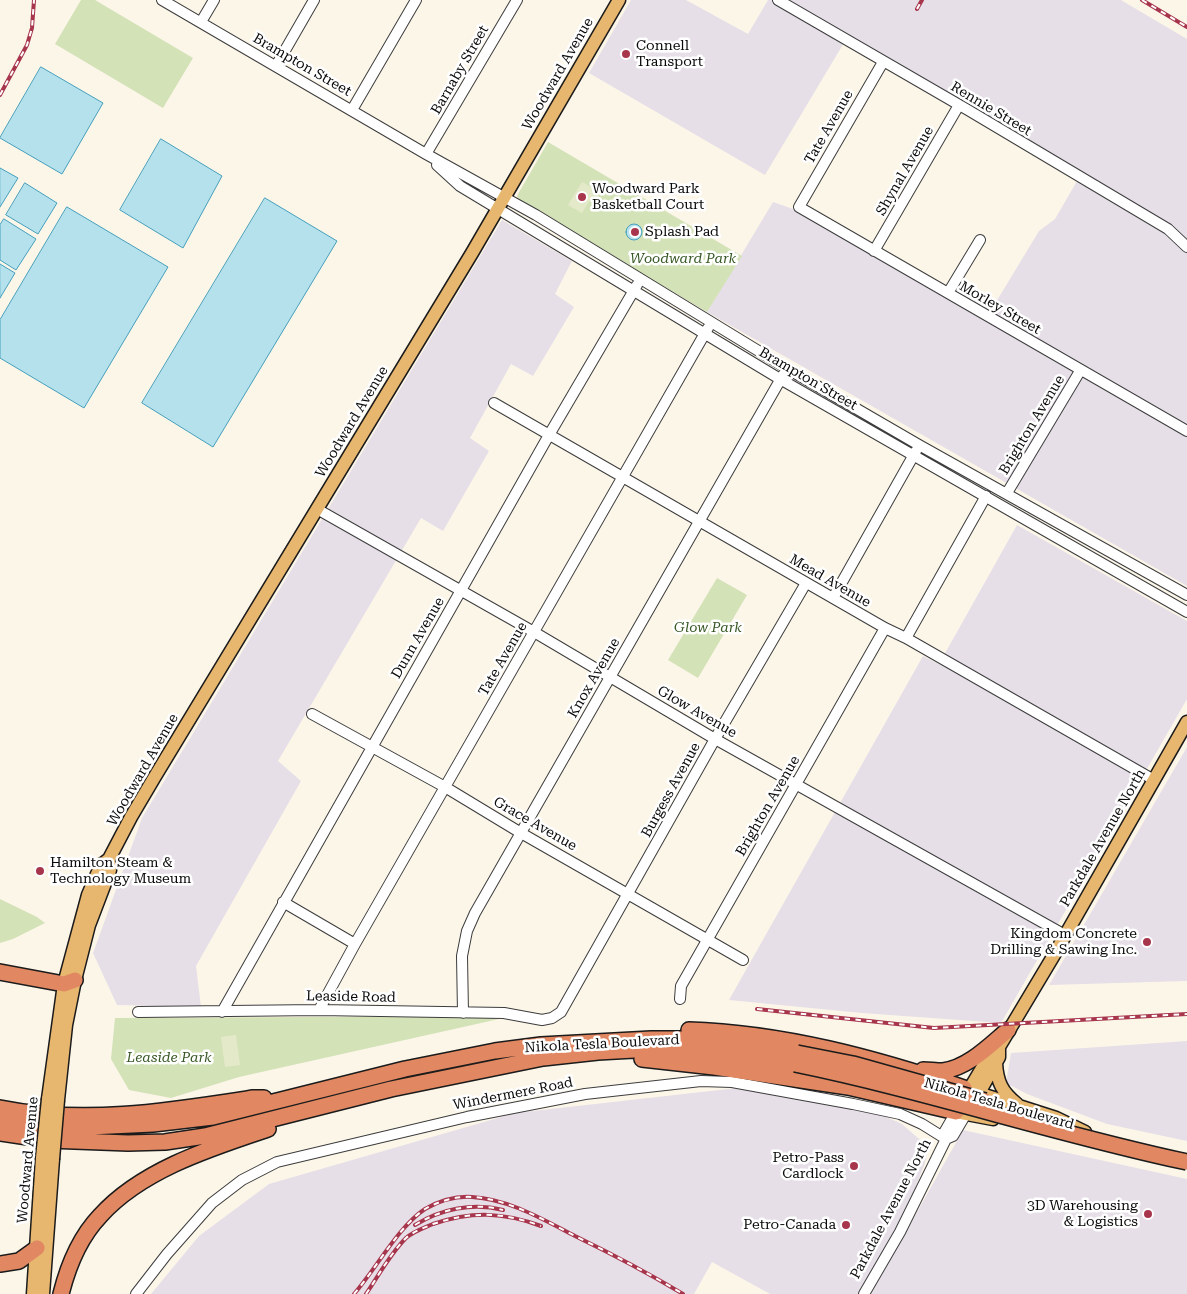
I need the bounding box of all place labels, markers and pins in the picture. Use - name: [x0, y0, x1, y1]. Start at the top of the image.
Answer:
- place label: Connell Transport: [636, 38, 703, 70]
- marker: Connell Transport: [620, 48, 632, 60]
- place label: Woodward Park Basketball Court: [592, 181, 704, 213]
- marker: Woodward Park Basketball Court: [576, 191, 588, 203]
- place label: Splash Pad: [645, 224, 719, 240]
- marker: Splash Pad: [629, 226, 641, 238]
- place label: Hamilton Steam & Technology Museum: [50, 855, 191, 888]
- marker: Hamilton Steam & Technology Museum: [34, 865, 46, 877]
- place label: Kingdom Concrete Drilling & Sawing Inc.: [990, 926, 1137, 959]
- marker: Kingdom Concrete Drilling & Sawing Inc.: [1141, 936, 1153, 948]
- place label: Petro-Pass Cardlock: [773, 1150, 844, 1182]
- marker: Petro-Pass Cardlock: [848, 1160, 860, 1172]
- place label: 3D Warehousing & Logistics: [1027, 1198, 1138, 1230]
- marker: 3D Warehousing & Logistics: [1142, 1208, 1154, 1220]
- place label: Petro-Canada: [743, 1217, 836, 1233]
- marker: Petro-Canada: [840, 1219, 852, 1231]

